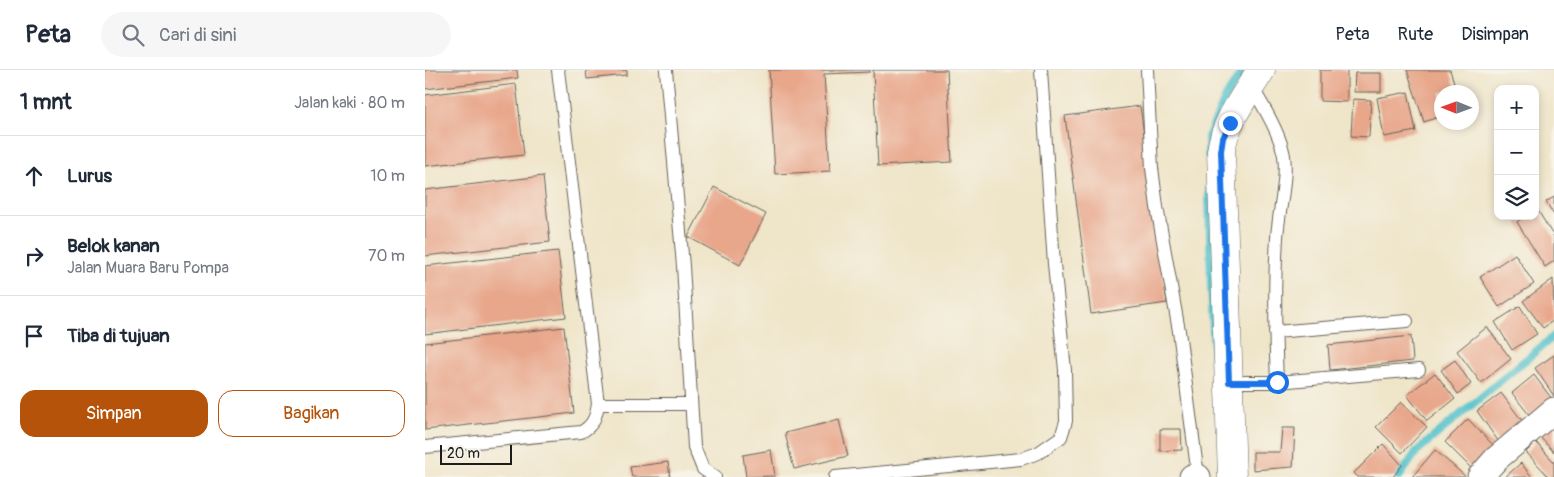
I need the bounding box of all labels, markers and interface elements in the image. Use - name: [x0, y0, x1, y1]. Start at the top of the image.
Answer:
- search box: [101, 12, 451, 57]
- text: Peta: [25, 20, 71, 49]
- icon: search: [119, 21, 147, 49]
- text: Cari di sini: [159, 23, 236, 47]
- text: Peta: [1335, 23, 1370, 46]
- text: Rute: [1398, 23, 1433, 46]
- text: Disimpan: [1461, 23, 1529, 46]
- north arrow: [1434, 85, 1479, 130]
- map controls: [1494, 85, 1539, 220]
- button: +: [1494, 85, 1539, 130]
- text: 1 mnt: [20, 89, 72, 116]
- text: Jalan kaki · 80 m: [294, 93, 405, 113]
- route end: [1219, 112, 1242, 135]
- button: −: [1494, 130, 1539, 175]
- icon: ahead: [20, 162, 48, 190]
- text: Lurus: [67, 164, 112, 188]
- text: 10 m: [370, 166, 405, 186]
- button: layers: [1494, 175, 1539, 220]
- text: Belok kanan: [67, 234, 160, 258]
- icon: right: [20, 242, 48, 270]
- text: 70 m: [368, 246, 405, 266]
- text: Jalan Muara Baru Pompa: [67, 258, 229, 278]
- icon: arrive: [20, 322, 48, 350]
- text: Tiba di tujuan: [67, 324, 170, 348]
- route start: [1266, 371, 1289, 394]
- button: Simpan: [20, 390, 208, 437]
- button: Bagikan: [218, 390, 405, 437]
- scale bar: [440, 442, 513, 465]
- text: 20 m: [447, 445, 480, 462]

